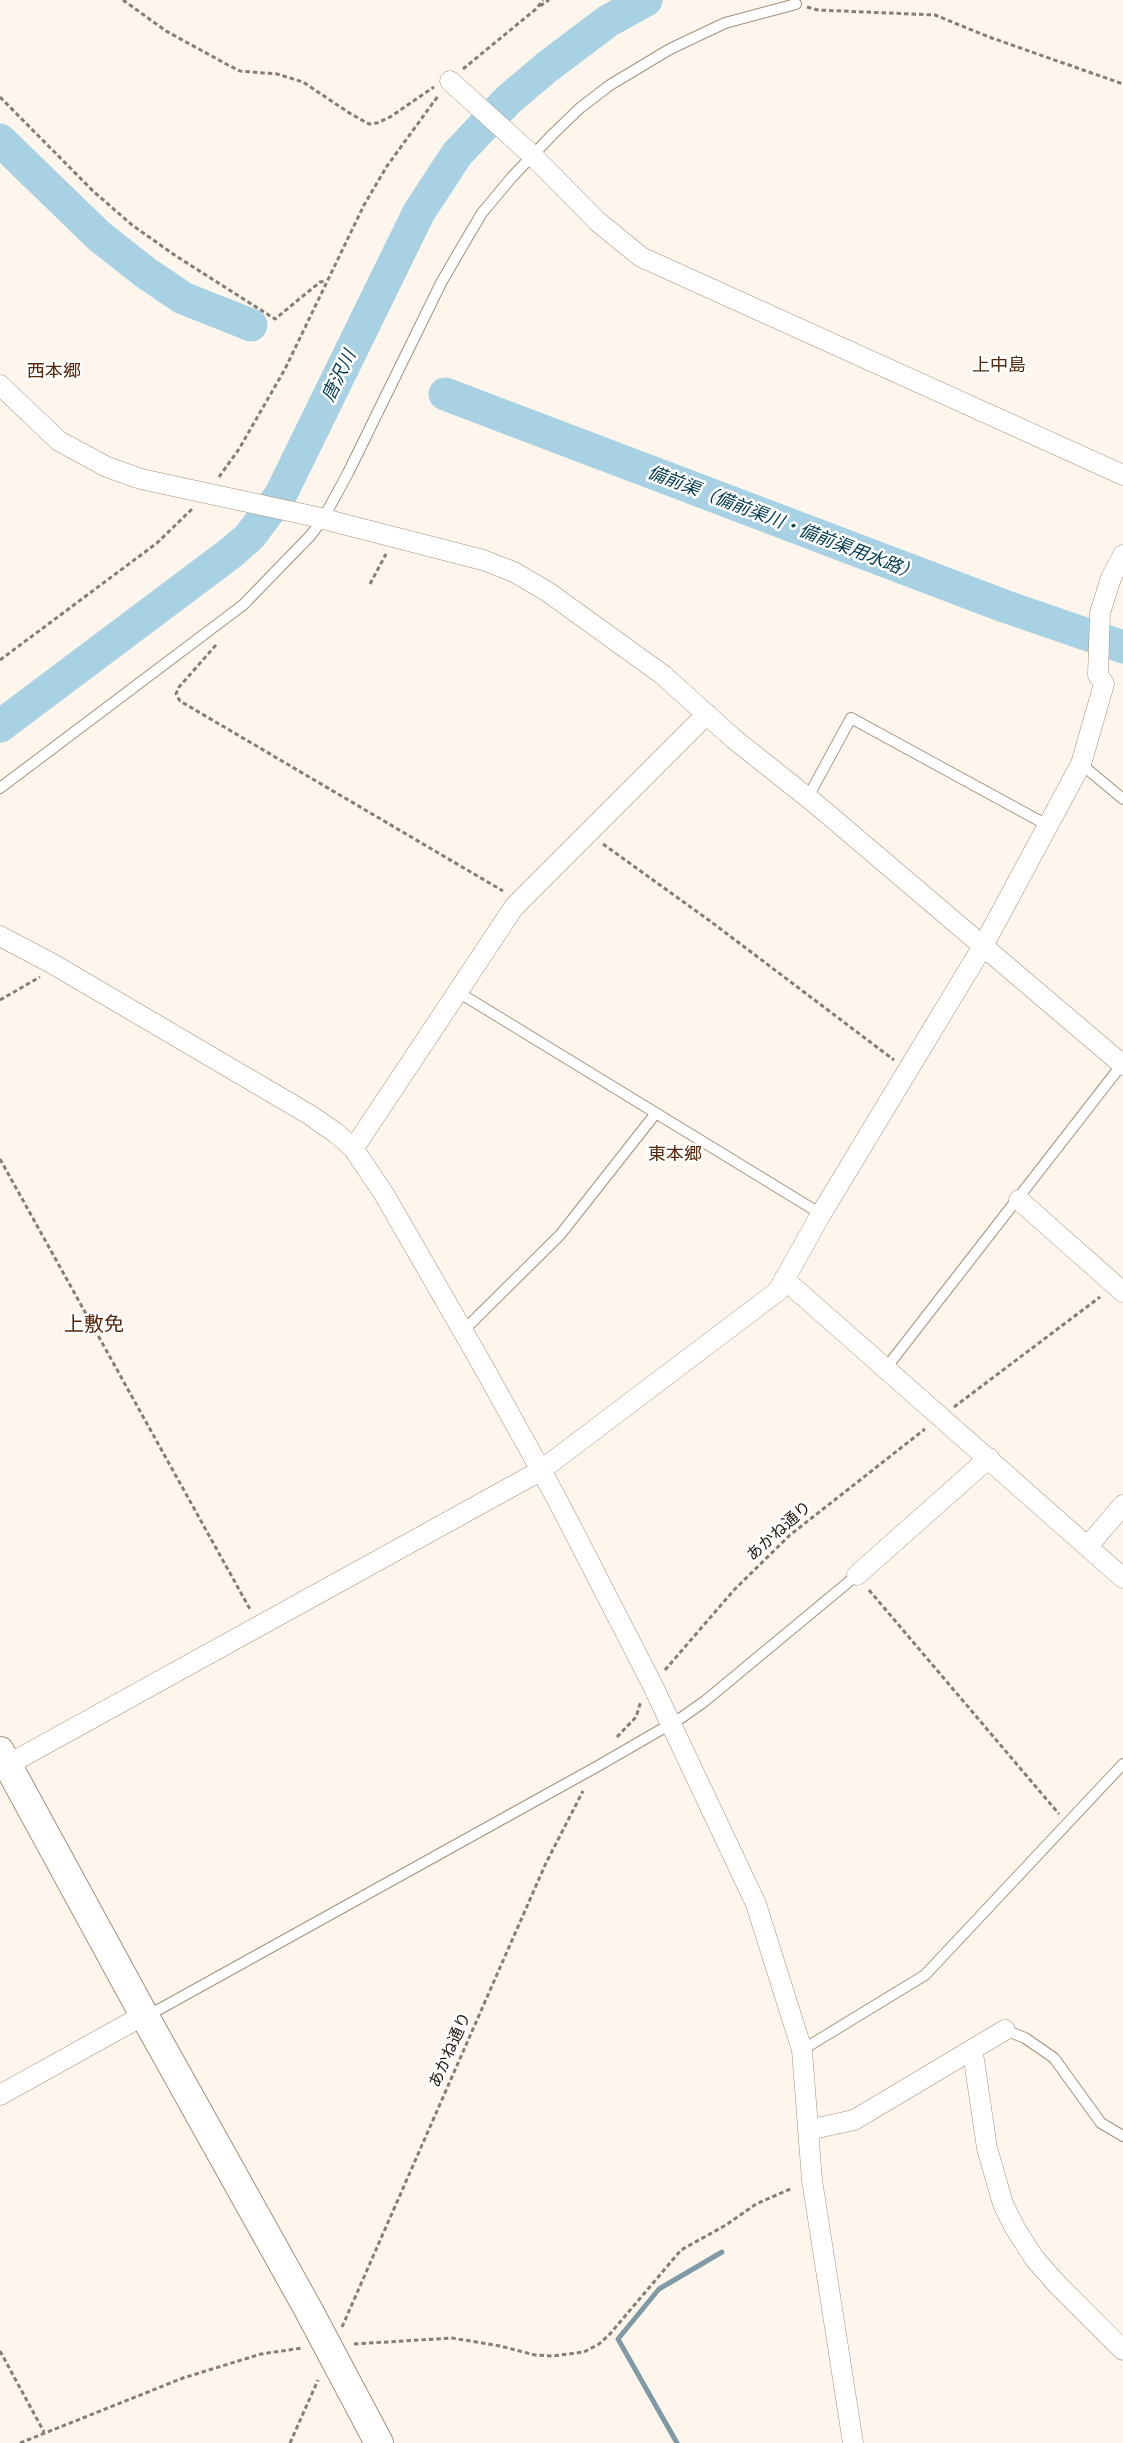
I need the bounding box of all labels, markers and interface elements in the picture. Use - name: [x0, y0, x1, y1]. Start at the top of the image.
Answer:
- water label: 唐沢川: [317, 347, 361, 405]
- district label: 上中島: [972, 354, 1026, 376]
- district label: 西本郷: [27, 360, 81, 382]
- water label: 備前渠（備前渠川・備前渠用水路）: [645, 461, 921, 585]
- district label: 東本郷: [648, 1143, 702, 1165]
- district label: 上敷免: [64, 1313, 124, 1337]
- street label: あかね通り: [743, 1497, 815, 1565]
- street label: あかね通り: [425, 2010, 475, 2090]

